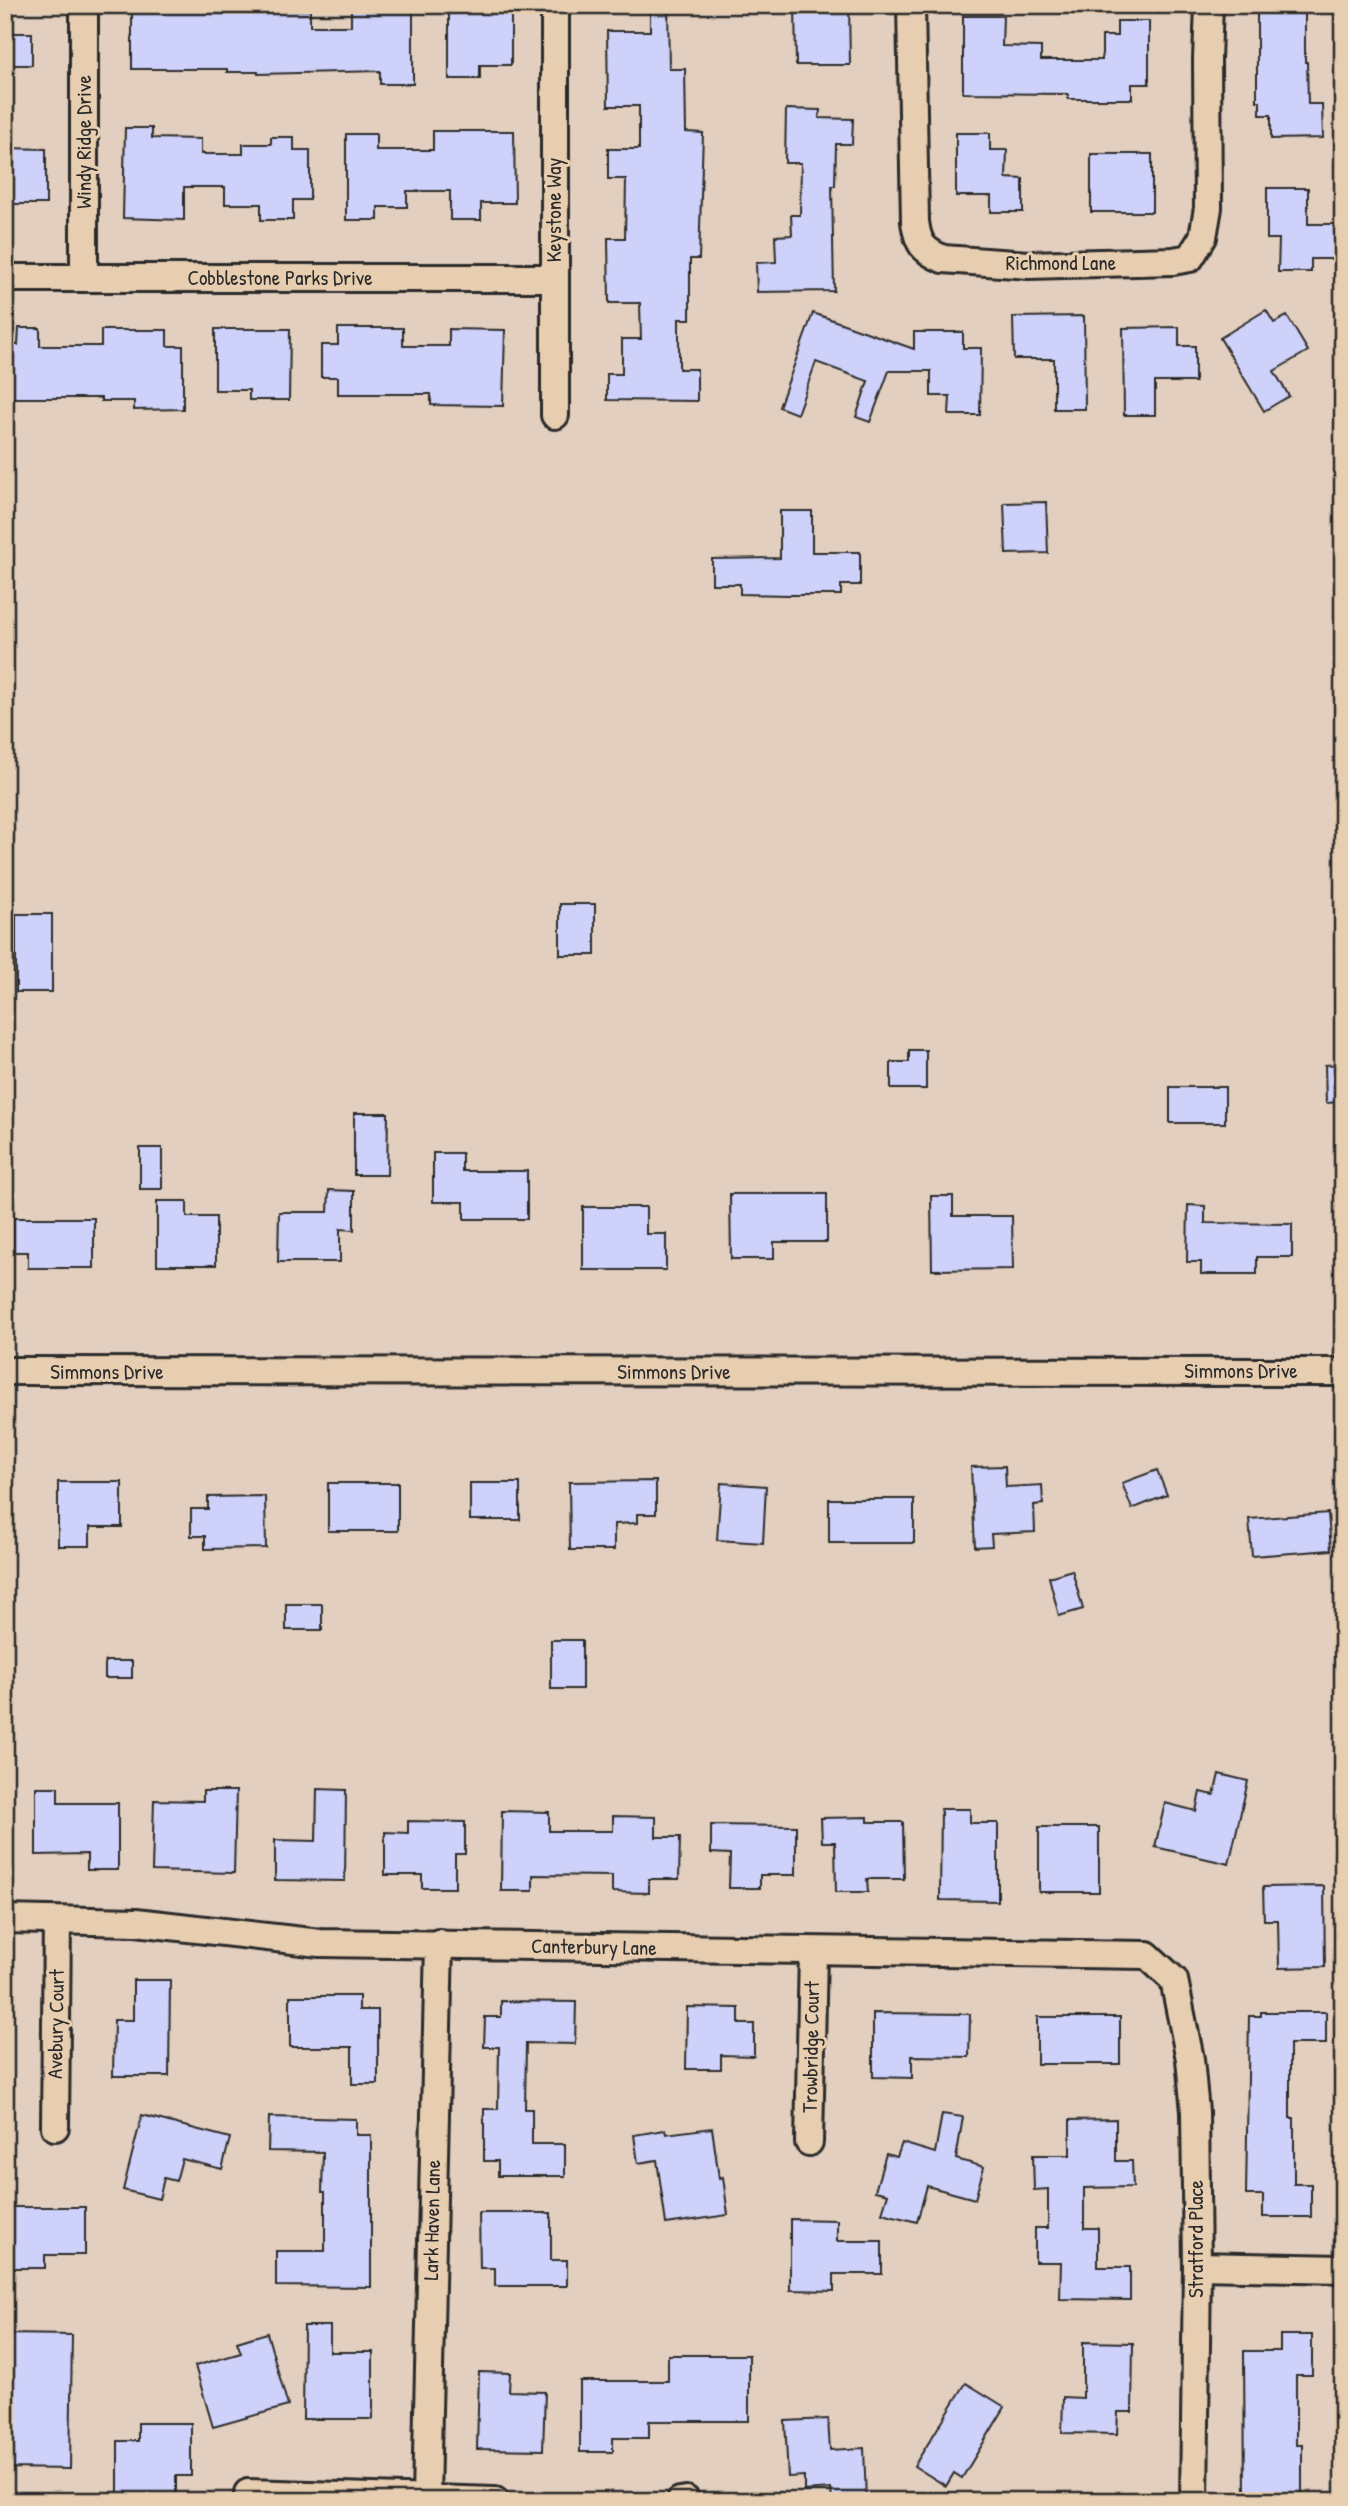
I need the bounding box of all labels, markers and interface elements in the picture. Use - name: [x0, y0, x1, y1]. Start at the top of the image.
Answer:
- street label: Windy Ridge Drive: [69, 75, 98, 209]
- street label: Keystone Way: [539, 158, 568, 262]
- street label: Richmond Lane: [1006, 248, 1116, 277]
- street label: Cobblestone Parks Drive: [187, 263, 373, 292]
- street label: Simmons Drive: [1184, 1356, 1298, 1385]
- street label: Simmons Drive: [50, 1357, 164, 1386]
- street label: Simmons Drive: [617, 1357, 731, 1386]
- street label: Canterbury Lane: [531, 1931, 657, 1962]
- street label: Avebury Court: [40, 1968, 71, 2079]
- street label: Trowbridge Court: [795, 1980, 826, 2113]
- street label: Lark Haven Lane: [416, 2159, 447, 2281]
- street label: Stratford Place: [1181, 2180, 1210, 2298]

